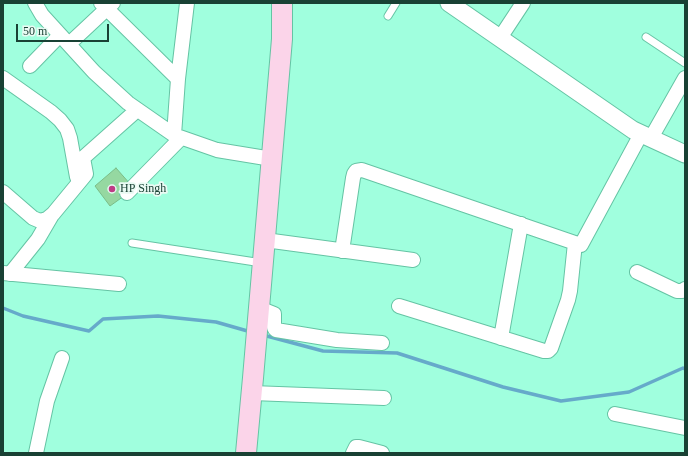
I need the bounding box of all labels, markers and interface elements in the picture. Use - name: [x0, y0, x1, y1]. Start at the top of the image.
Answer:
- scale bar: [18, 16, 111, 42]
- text: 50 m: [23, 24, 47, 38]
- place label: HP Singh: [120, 182, 166, 196]
- marker: HP Singh: [107, 184, 117, 194]

